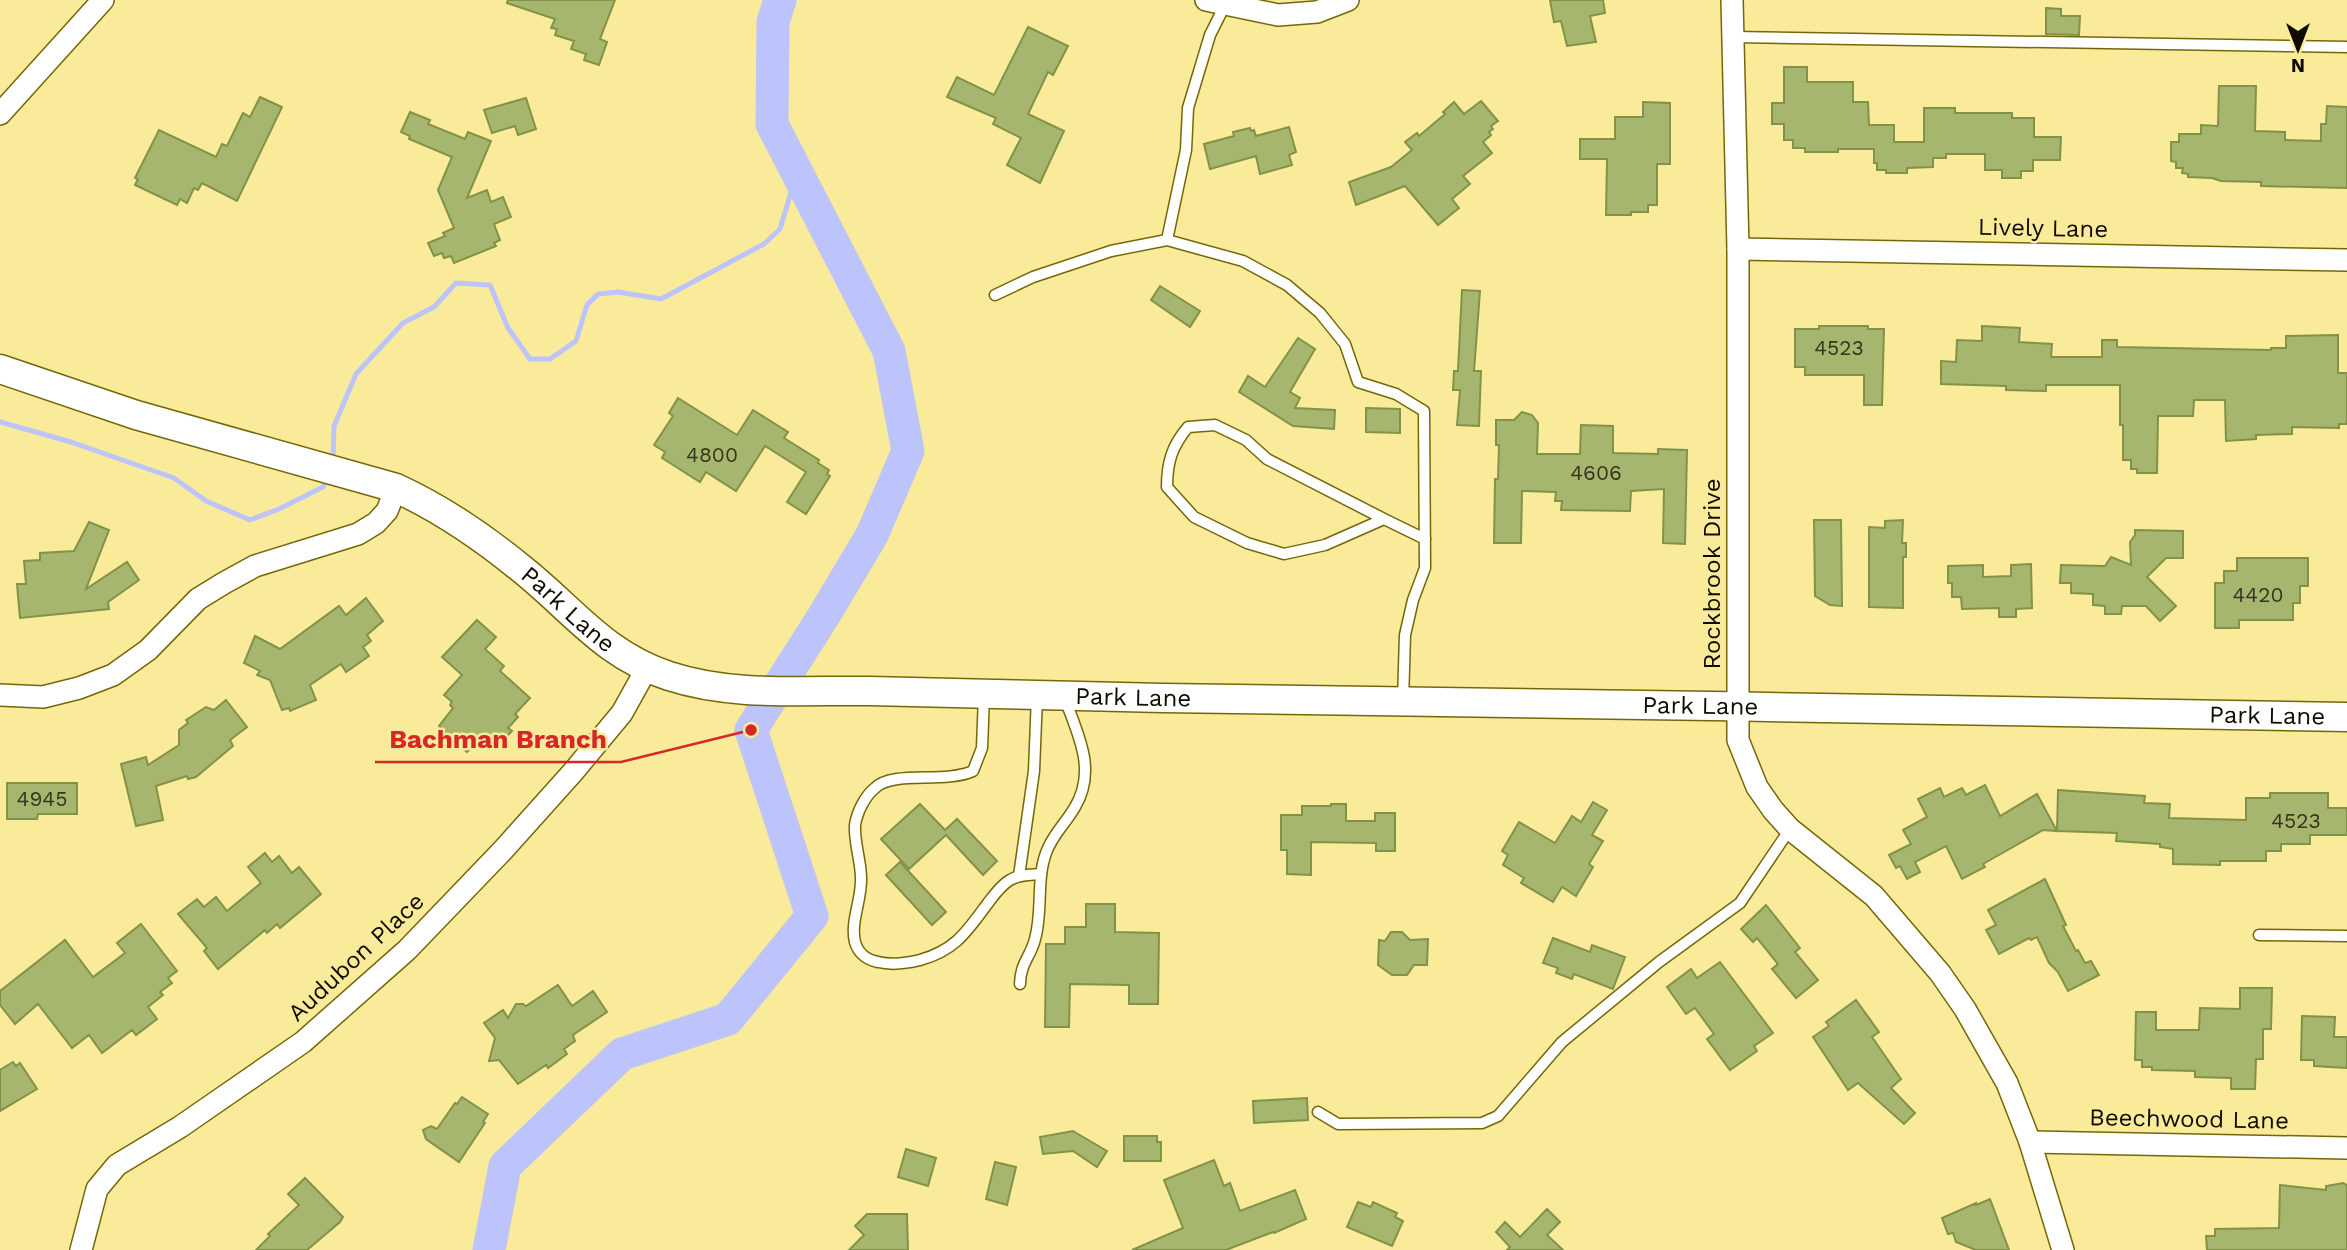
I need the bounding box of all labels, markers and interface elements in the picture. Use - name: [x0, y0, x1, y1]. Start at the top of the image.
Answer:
- north arrow: [2263, 14, 2333, 84]
- text: N: [2291, 54, 2305, 77]
- street label: Lively Lane: [1978, 213, 2108, 243]
- house number: 4523: [1814, 335, 1864, 360]
- house number: 4800: [686, 442, 738, 467]
- house number: 4606: [1570, 460, 1622, 485]
- street label: Rockbrook Drive: [1698, 478, 1726, 670]
- street label: Park Lane: [516, 560, 620, 658]
- house number: 4420: [2233, 582, 2283, 607]
- street label: Park Lane: [1075, 682, 1192, 712]
- street label: Park Lane: [1642, 691, 1758, 721]
- street label: Park Lane: [2209, 701, 2325, 731]
- callout: Bachman Branch: [375, 715, 621, 762]
- text: Bachman Branch: [389, 724, 607, 754]
- house number: 4945: [17, 786, 67, 811]
- house number: 4523: [2271, 808, 2321, 833]
- street label: Audubon Place: [282, 887, 430, 1027]
- street label: Beechwood Lane: [2089, 1103, 2289, 1135]

